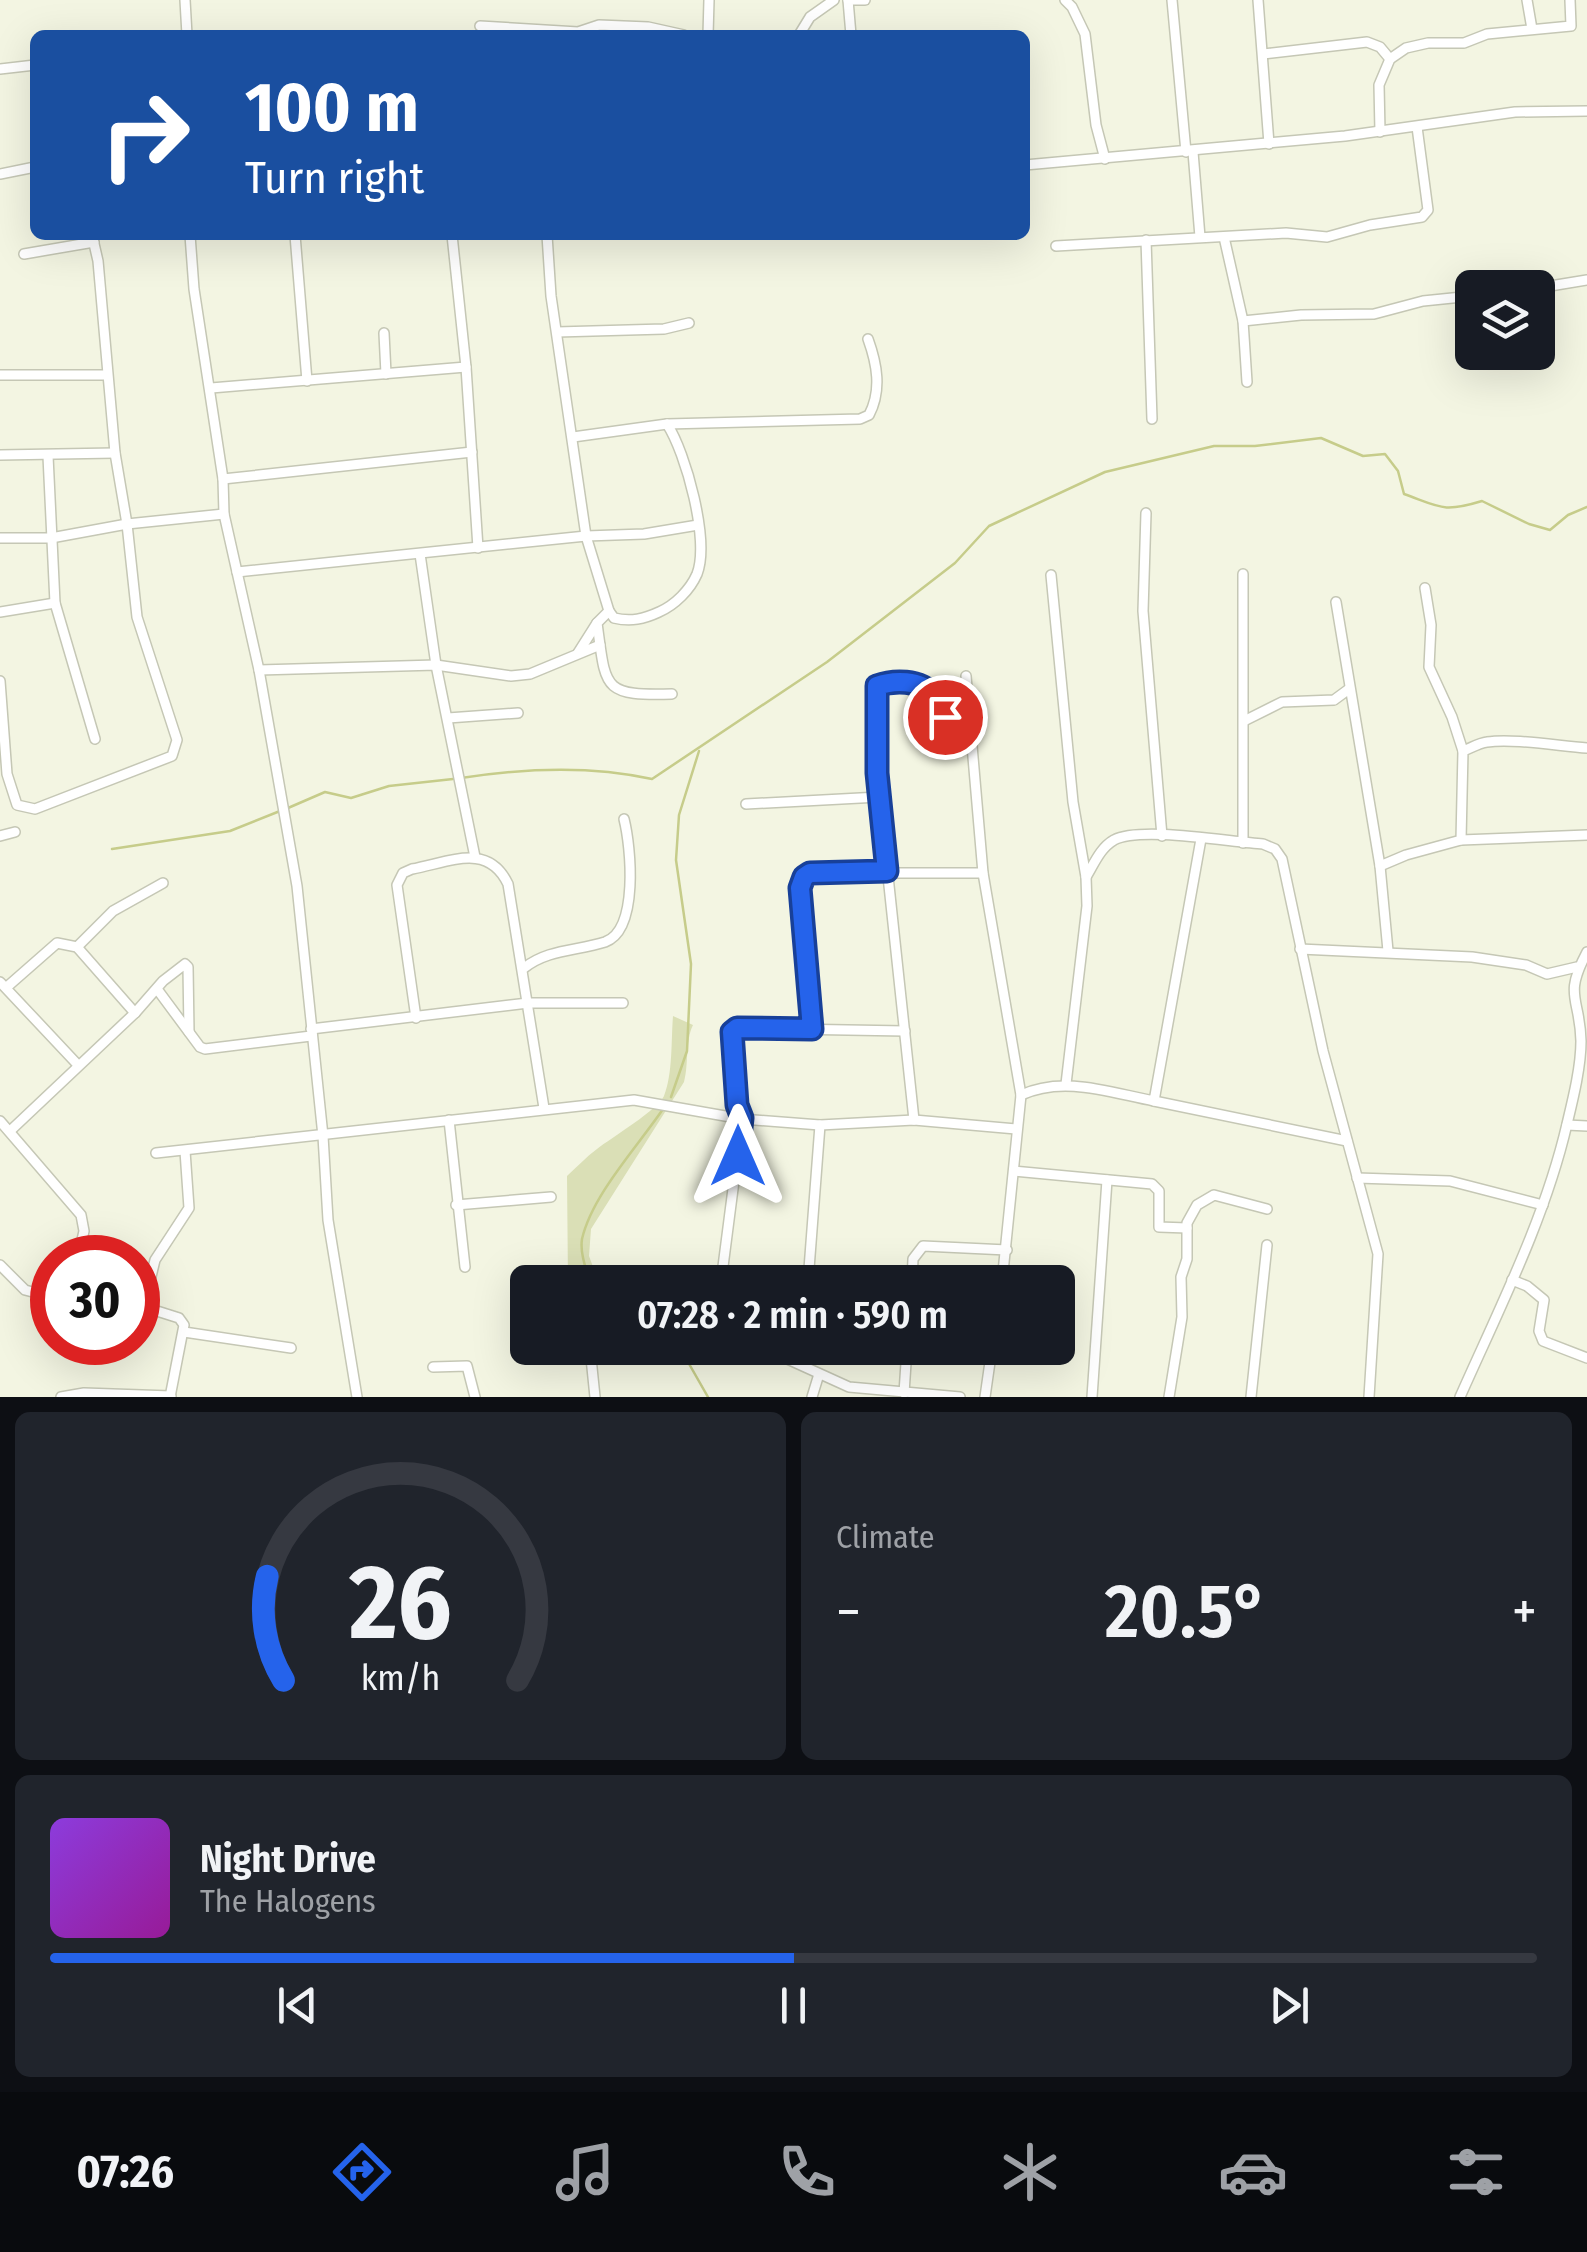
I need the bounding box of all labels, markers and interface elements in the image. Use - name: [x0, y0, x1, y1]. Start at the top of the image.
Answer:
- text: 100 m: [245, 66, 419, 150]
- icon: right: [80, 70, 210, 200]
- text: Turn right: [245, 151, 424, 205]
- map controls: [1455, 270, 1555, 370]
- button: layers: [1455, 270, 1555, 370]
- pin: [903, 675, 988, 760]
- icon: arrive: [918, 690, 973, 745]
- position arrow: [686, 1104, 790, 1208]
- speed limit sign: 30: [30, 1235, 160, 1365]
- text: 07:28 · 2 min · 590 m: [637, 1292, 948, 1338]
- text: Climate: [836, 1518, 935, 1556]
- text: 26: [348, 1541, 452, 1666]
- text: 20.5°: [1105, 1567, 1268, 1657]
- text: −: [836, 1579, 861, 1645]
- text: +: [1512, 1579, 1537, 1645]
- text: km/h: [361, 1657, 440, 1699]
- text: Night Drive: [200, 1836, 376, 1882]
- text: The Halogens: [200, 1882, 376, 1920]
- icon: previous: [270, 1978, 325, 2033]
- icon: pause: [766, 1978, 821, 2033]
- icon: next: [1262, 1978, 1317, 2033]
- icon: directions: [327, 2137, 397, 2207]
- icon: music: [550, 2137, 620, 2207]
- icon: phone: [772, 2137, 842, 2207]
- icon: climate: [995, 2137, 1065, 2207]
- icon: car: [1218, 2137, 1288, 2207]
- icon: filters: [1441, 2137, 1511, 2207]
- text: 07:26: [76, 2145, 174, 2199]

